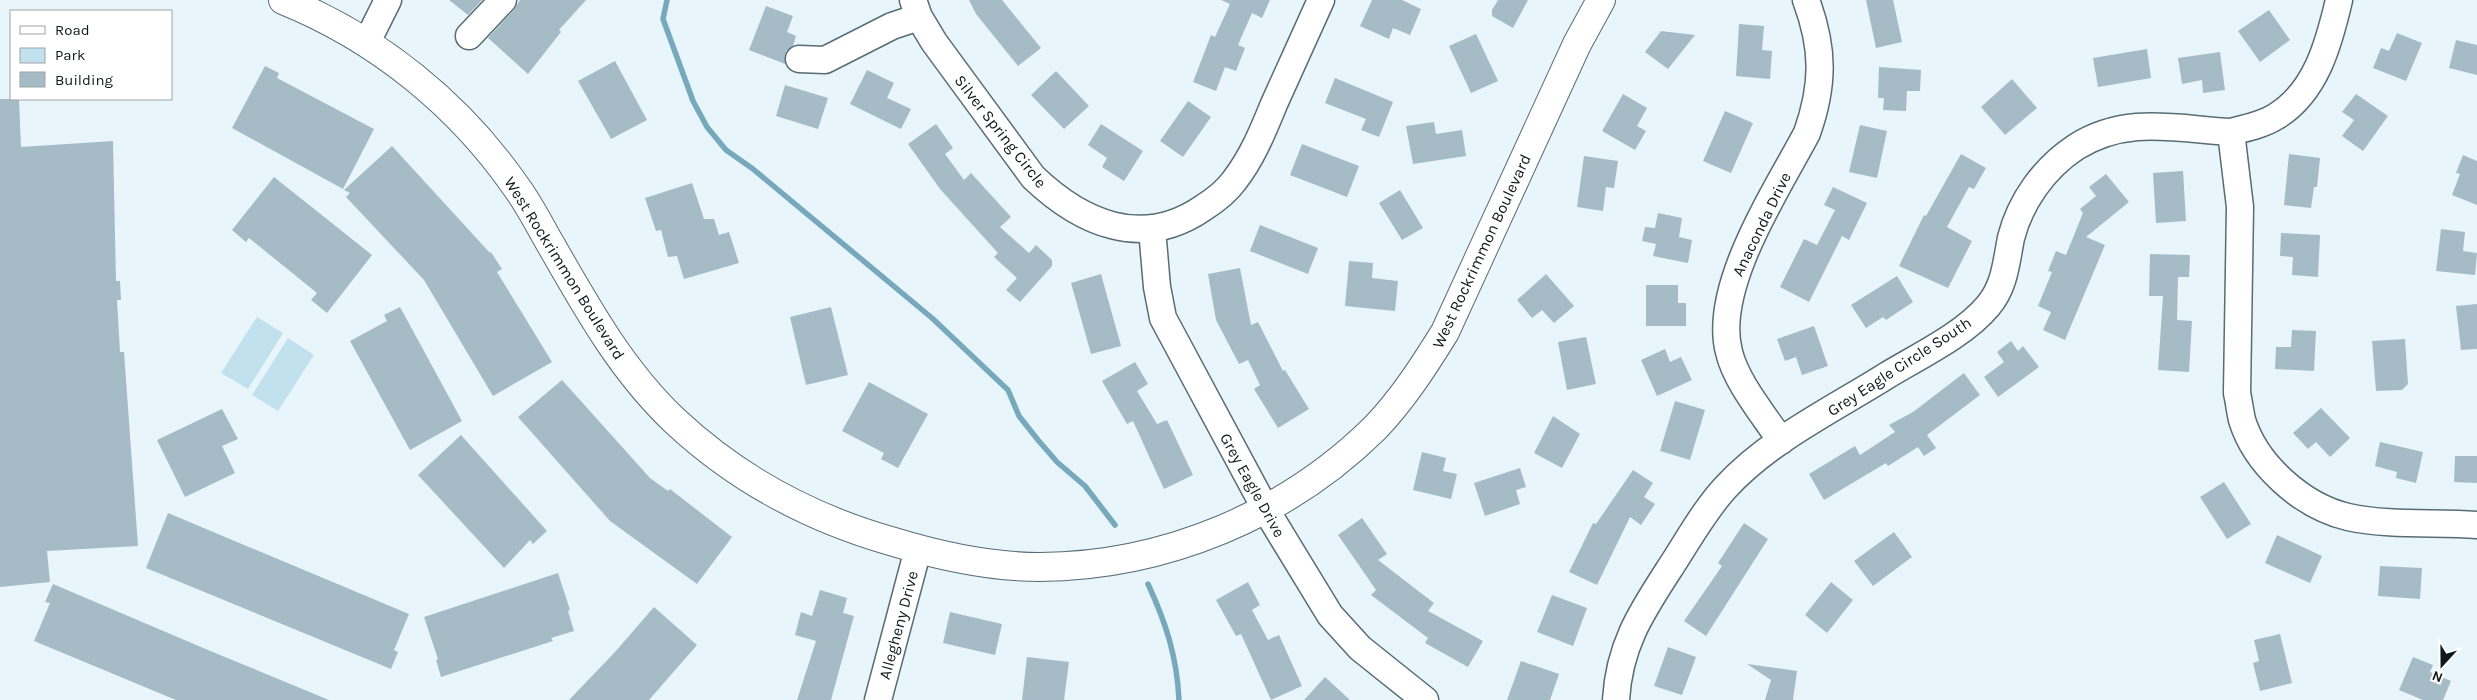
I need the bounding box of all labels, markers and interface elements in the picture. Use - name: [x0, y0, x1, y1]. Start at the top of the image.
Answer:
- legend: [10, 10, 172, 100]
- text: Road: [55, 21, 90, 39]
- text: Park: [55, 46, 85, 64]
- text: Building: [55, 71, 113, 89]
- street label: Silver Spring Circle: [951, 71, 1051, 192]
- street label: West Rockrimmon Boulevard: [1428, 151, 1535, 351]
- street label: Anaconda Drive: [1728, 169, 1795, 280]
- street label: West Rockrimmon Boulevard: [500, 173, 629, 363]
- street label: Grey Eagle Circle South: [1824, 313, 1975, 420]
- street label: Grey Eagle Drive: [1216, 430, 1289, 541]
- street label: Allegheny Drive: [875, 569, 922, 681]
- north arrow: [2417, 640, 2467, 690]
- text: N: [2430, 667, 2445, 686]

